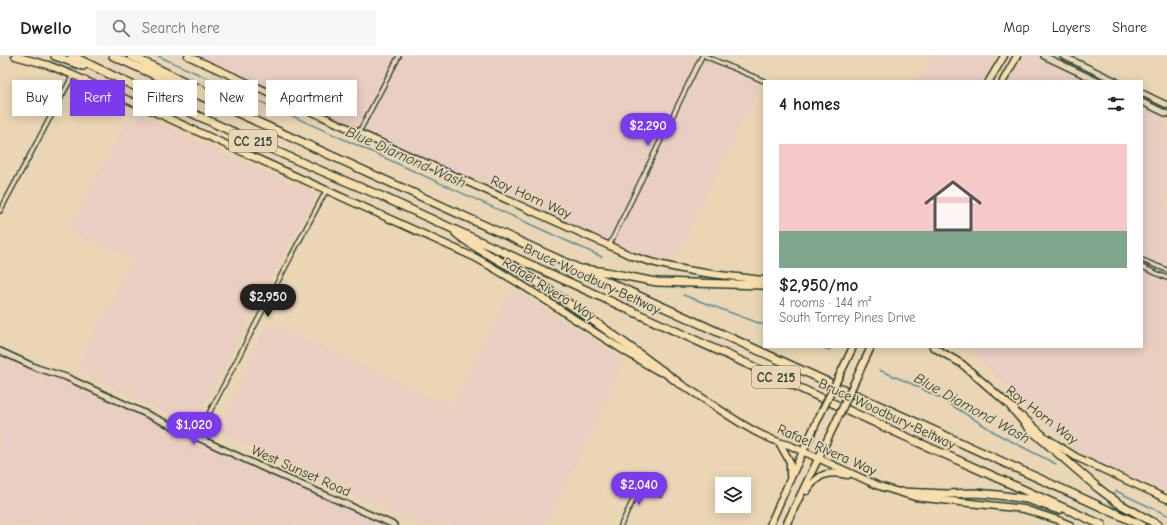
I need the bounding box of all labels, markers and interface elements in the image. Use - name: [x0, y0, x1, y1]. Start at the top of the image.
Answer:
- search box: [96, 10, 376, 46]
- text: Dwello: [20, 17, 72, 39]
- icon: search: [110, 17, 132, 39]
- text: Search here: [142, 19, 220, 37]
- text: Map: [1003, 19, 1030, 36]
- text: Layers: [1052, 19, 1090, 36]
- text: Share: [1112, 19, 1147, 36]
- chip: Buy: [12, 80, 62, 116]
- chip: Rent: [70, 80, 125, 116]
- chip: Filters: [133, 80, 197, 116]
- chip: New: [205, 80, 258, 116]
- chip: Apartment: [266, 80, 357, 116]
- icon: filters: [1105, 93, 1127, 115]
- text: 4 homes: [779, 95, 840, 114]
- pin: $2,290: [615, 113, 681, 147]
- text: $2,290: [629, 118, 667, 133]
- water label: Blue Diamond Wash: [343, 122, 469, 192]
- road number: CC 215: [229, 130, 277, 152]
- icon: home: [917, 170, 989, 242]
- street label: Roy Horn Way: [488, 172, 575, 223]
- street label: Bruce Woodbury Beltway: [521, 240, 664, 319]
- street label: Rafael Rivera Way: [499, 253, 599, 325]
- text: $2,950/mo: [779, 276, 858, 295]
- pin: $2,950: [235, 284, 301, 318]
- text: $2,950: [249, 289, 287, 304]
- text: 4 rooms · 144 m²: [779, 295, 872, 310]
- text: South Torrey Pines Drive: [779, 310, 916, 325]
- road number: CC 215: [752, 366, 800, 388]
- water label: Blue Diamond Wash: [911, 369, 1033, 447]
- street label: Bruce Woodbury Beltway: [816, 375, 959, 454]
- street label: Roy Horn Way: [1003, 382, 1082, 449]
- pin: $1,020: [161, 412, 227, 446]
- text: $1,020: [176, 417, 212, 432]
- street label: Rafael Rivera Way: [775, 420, 880, 480]
- street label: West Sunset Road: [249, 441, 353, 501]
- pin: $2,040: [606, 472, 672, 506]
- text: $2,040: [620, 477, 658, 492]
- map controls: [715, 477, 751, 513]
- button: layers: [715, 477, 751, 513]

